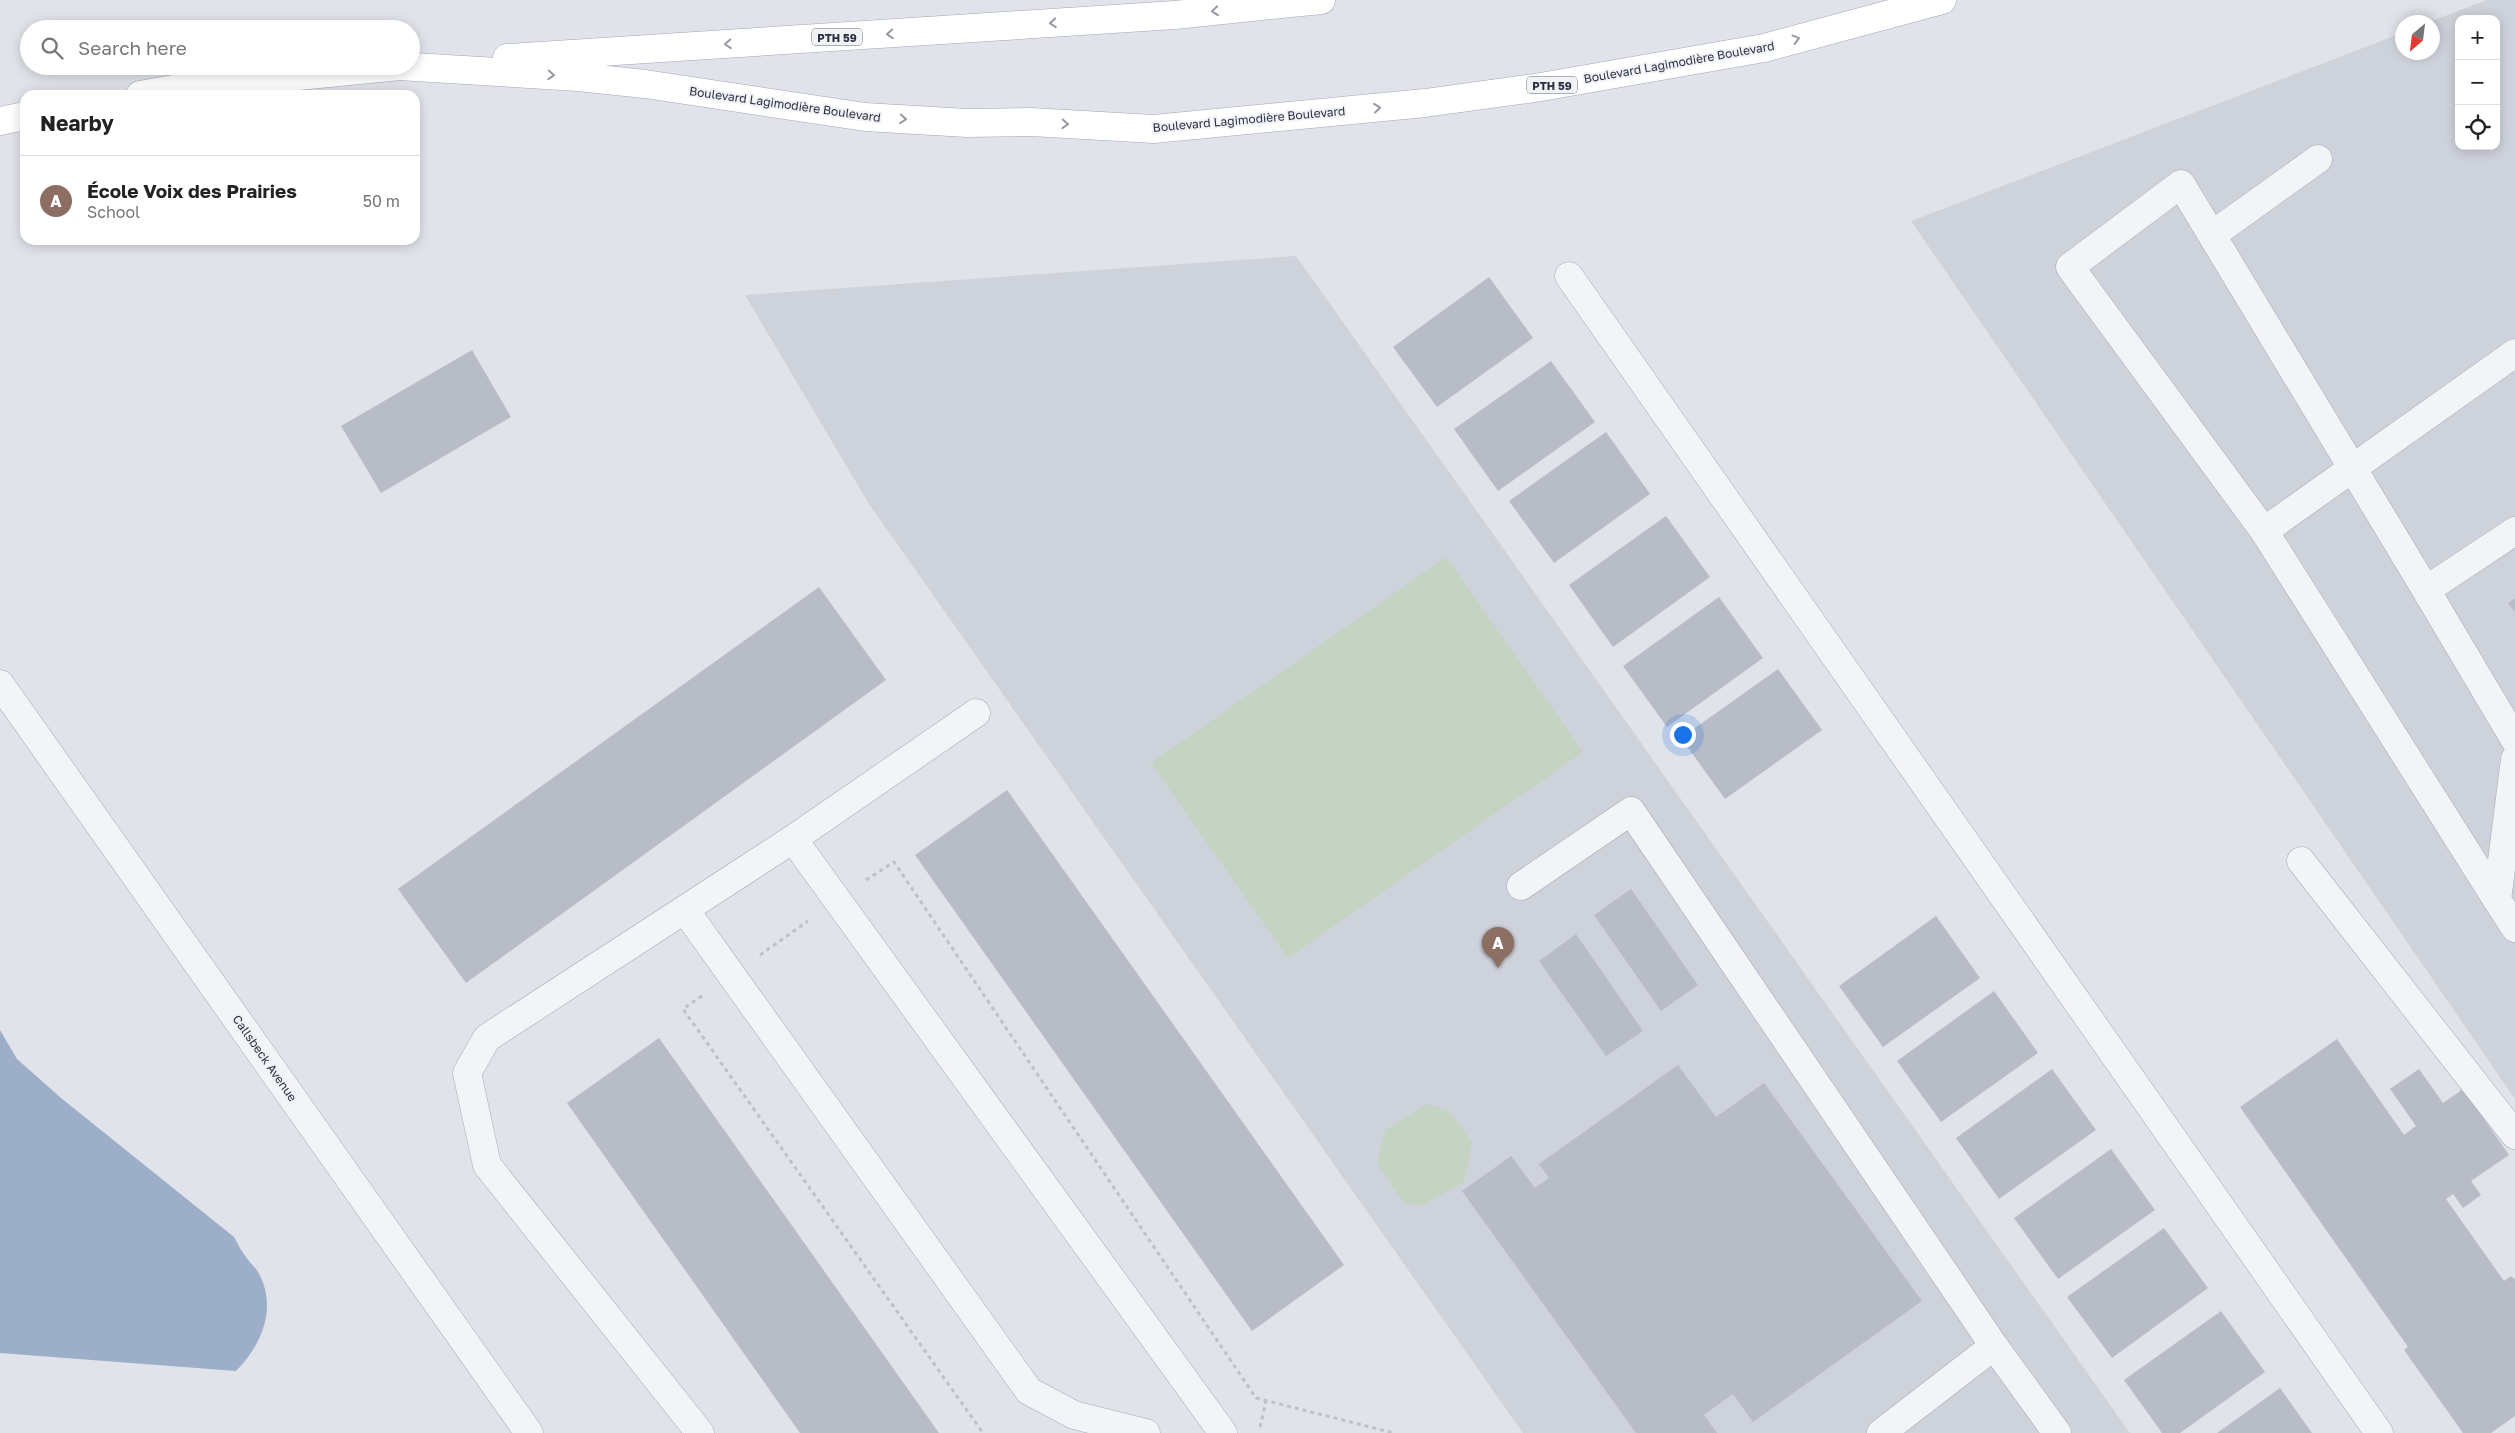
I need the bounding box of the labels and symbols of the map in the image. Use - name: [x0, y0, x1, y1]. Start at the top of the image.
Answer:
- one-way arrow: [1210, 5, 1218, 16]
- north arrow: [2395, 15, 2440, 60]
- one-way arrow: [1048, 17, 1056, 28]
- road number: PTH 59: [812, 28, 862, 46]
- one-way arrow: [886, 28, 894, 39]
- one-way arrow: [1792, 35, 1800, 45]
- street label: Boulevard Lagimodière Boulevard: [1583, 38, 1775, 86]
- one-way arrow: [724, 39, 732, 50]
- one-way arrow: [547, 70, 555, 81]
- road number: PTH 59: [1527, 76, 1577, 94]
- street label: Boulevard Lagimodière Boulevard: [688, 83, 882, 125]
- street label: Boulevard Lagimodière Boulevard: [1152, 103, 1346, 135]
- one-way arrow: [1373, 103, 1381, 114]
- one-way arrow: [899, 114, 907, 125]
- one-way arrow: [1062, 119, 1070, 130]
- your location: [1670, 722, 1696, 748]
- pin: A: [1482, 927, 1514, 968]
- street label: Callsbeck Avenue: [230, 1012, 300, 1104]

